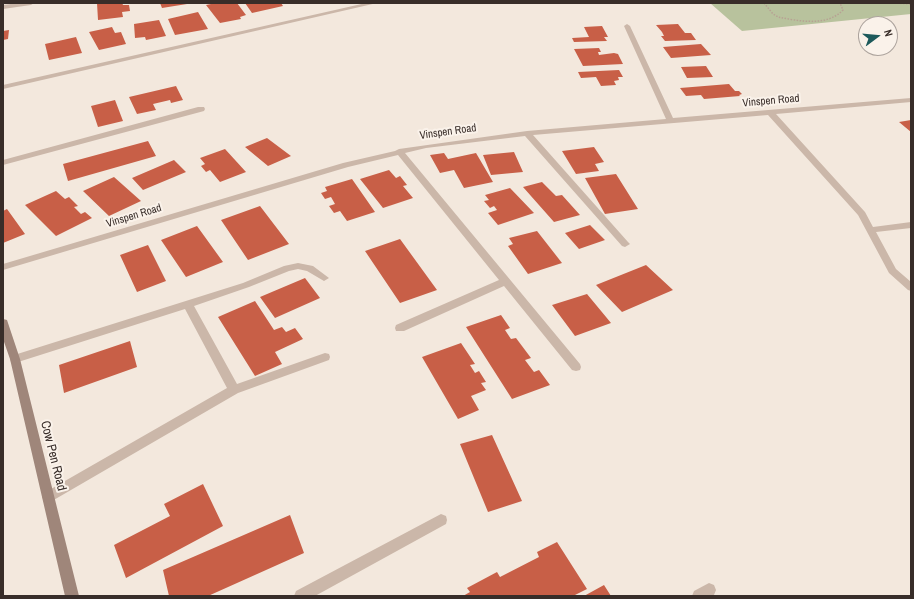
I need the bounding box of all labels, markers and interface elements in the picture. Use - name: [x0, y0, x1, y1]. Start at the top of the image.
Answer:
- north arrow: [858, 16, 898, 56]
- text: N: [881, 28, 896, 38]
- street label: Vinspen Road: [742, 92, 800, 110]
- street label: Vinspen Road: [419, 121, 477, 143]
- street label: Vinspen Road: [105, 201, 163, 231]
- street label: Cow Pen Road: [37, 419, 69, 493]

